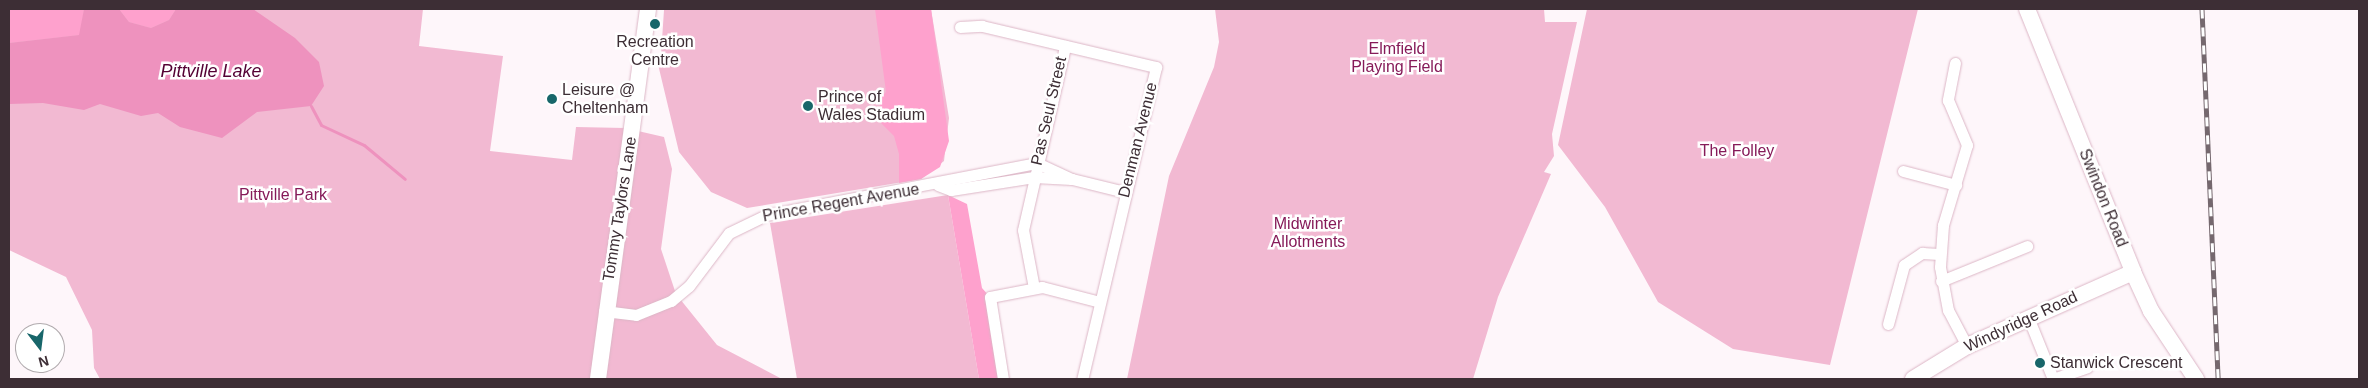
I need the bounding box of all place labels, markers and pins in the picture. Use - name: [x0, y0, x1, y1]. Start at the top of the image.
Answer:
- marker: Recreation Centre: [649, 18, 661, 30]
- place label: Recreation Centre: [616, 32, 694, 70]
- place label: Leisure @ Cheltenham: [562, 80, 648, 118]
- place label: Prince of Wales Stadium: [818, 87, 925, 125]
- marker: Leisure @ Cheltenham: [546, 93, 558, 105]
- marker: Prince of Wales Stadium: [802, 100, 814, 112]
- place label: Stanwick Crescent: [2050, 353, 2182, 373]
- marker: Stanwick Crescent: [2034, 357, 2046, 369]

